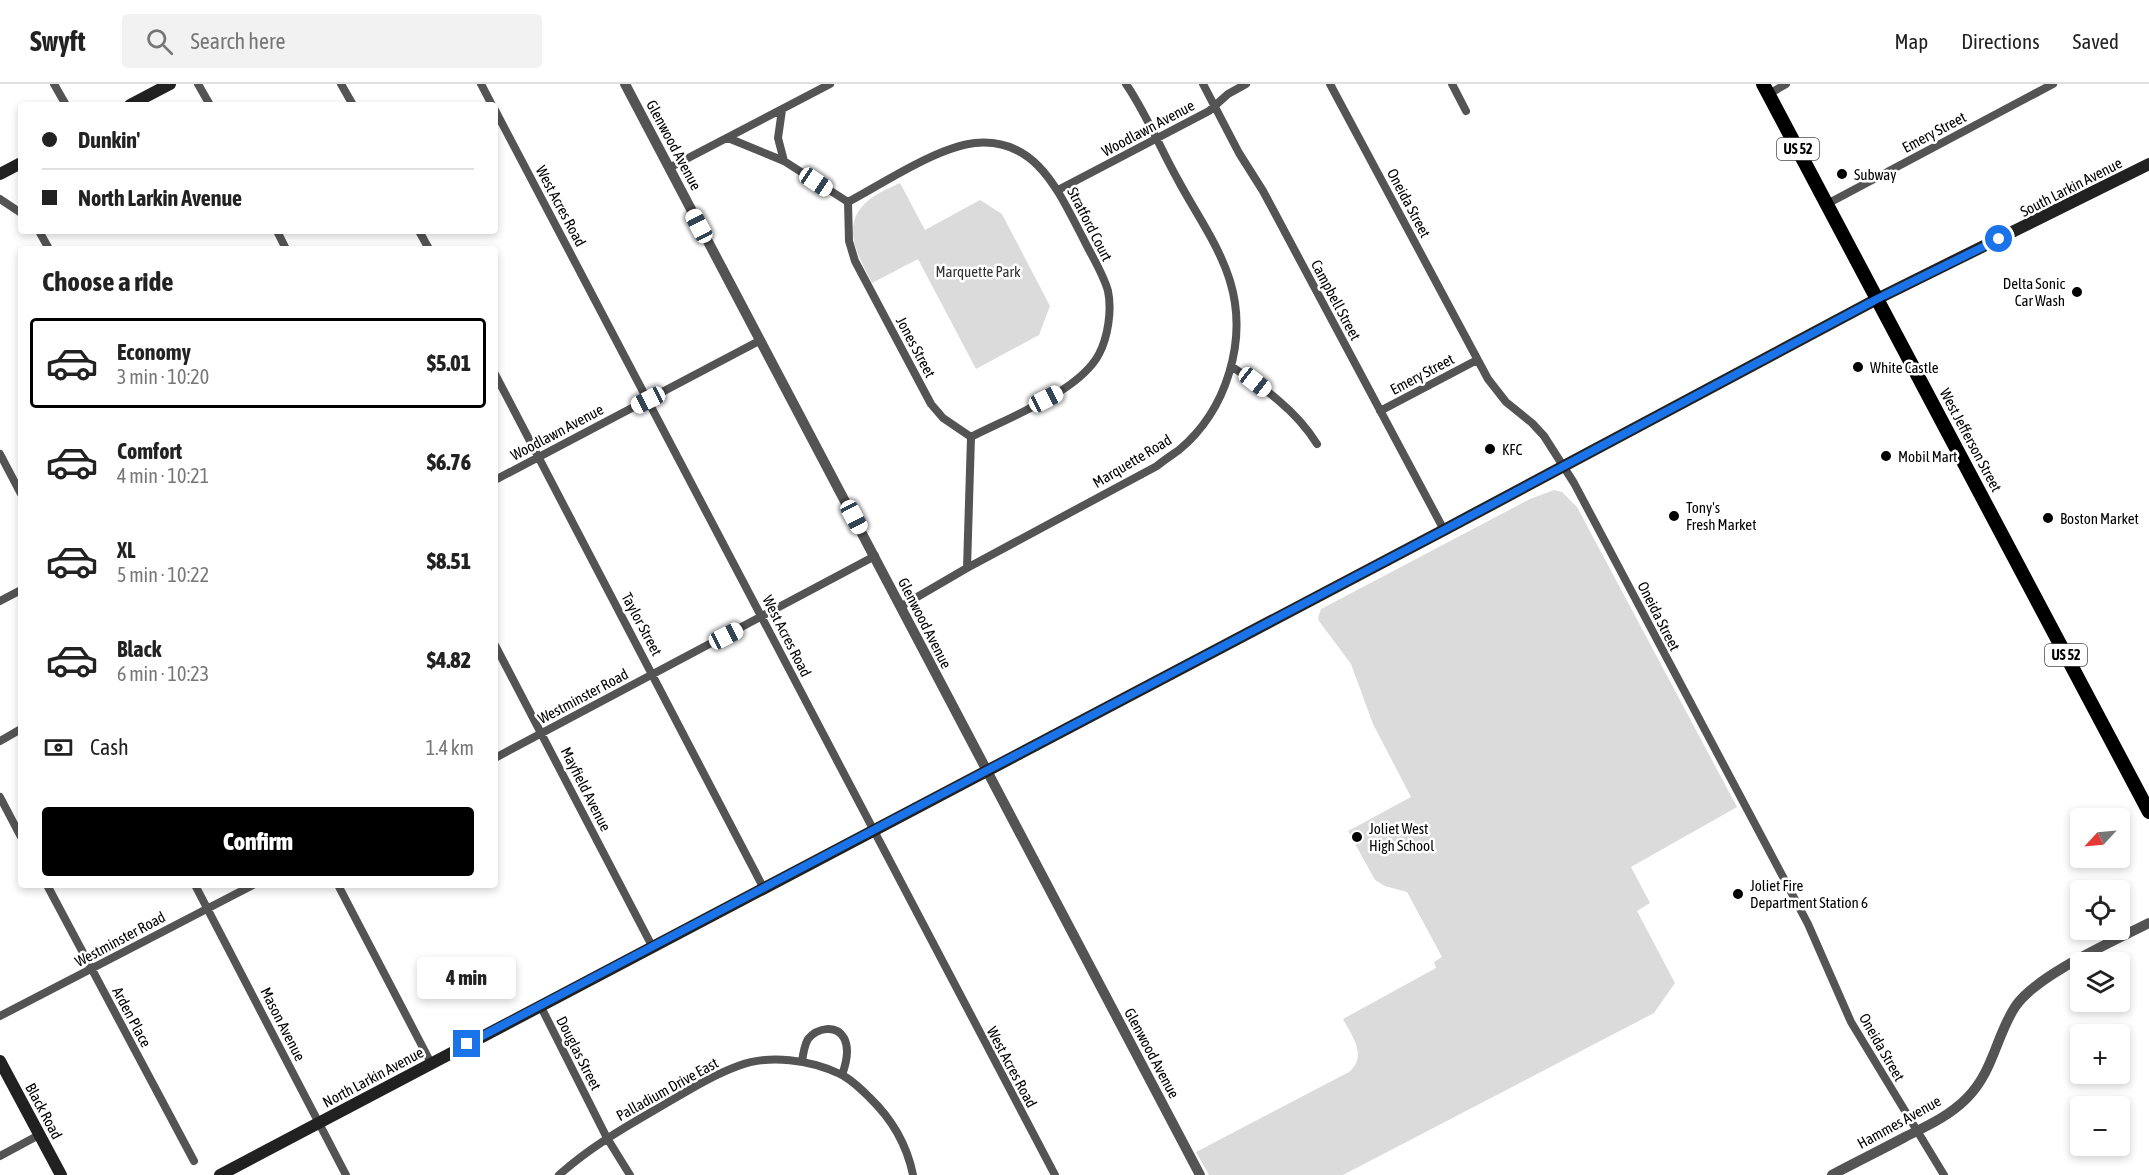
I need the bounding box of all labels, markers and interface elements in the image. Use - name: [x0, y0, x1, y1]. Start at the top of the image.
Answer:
- search box: [122, 14, 542, 68]
- text: Swyft: [30, 25, 86, 57]
- icon: search: [143, 25, 176, 58]
- text: Search here: [191, 28, 285, 54]
- text: Map: [1894, 29, 1928, 53]
- text: Directions: [1961, 29, 2040, 53]
- text: Saved: [2073, 29, 2119, 53]
- street label: Woodlawn Avenue: [1099, 96, 1197, 160]
- street label: Glenwood Avenue: [643, 97, 705, 193]
- street label: Emery Street: [1899, 108, 1969, 156]
- text: Dunkin': [78, 127, 140, 153]
- road number: US 52: [1777, 138, 1819, 160]
- street label: South Larkin Avenue: [2017, 154, 2125, 220]
- street label: West Acres Road: [533, 163, 589, 249]
- car: [796, 164, 836, 200]
- street label: Oneida Street: [1384, 166, 1434, 240]
- place label: Subway: [1854, 166, 1896, 183]
- marker: Subway: [1835, 167, 1849, 181]
- street label: Stratford Court: [1064, 184, 1116, 264]
- text: North Larkin Avenue: [78, 185, 242, 211]
- car: [683, 206, 715, 246]
- route start: [1985, 225, 2012, 252]
- street label: Campbell Street: [1308, 257, 1364, 343]
- park label: Marquette Park: [935, 263, 1021, 280]
- text: Choose a ride: [42, 266, 174, 297]
- place label: Delta Sonic Car Wash: [2003, 275, 2065, 309]
- marker: Delta Sonic Car Wash: [2070, 285, 2084, 299]
- street label: Jones Street: [893, 314, 939, 380]
- icon: car: [45, 336, 99, 390]
- text: Economy: [117, 339, 191, 365]
- text: $5.01: [427, 350, 471, 376]
- street label: Emery Street: [1387, 350, 1457, 398]
- place label: White Castle: [1870, 359, 1939, 376]
- marker: White Castle: [1851, 360, 1865, 374]
- car: [1235, 364, 1275, 400]
- text: 3 min · 10:20: [117, 365, 209, 388]
- car: [1026, 383, 1066, 415]
- car: [628, 384, 668, 416]
- street label: West Jefferson Street: [1937, 385, 2005, 495]
- street label: Woodlawn Avenue: [508, 400, 606, 464]
- street label: Marquette Road: [1090, 431, 1174, 491]
- icon: car: [45, 435, 99, 489]
- text: Comfort: [117, 438, 182, 464]
- place label: KFC: [1502, 441, 1522, 458]
- marker: KFC: [1483, 442, 1497, 456]
- place label: Mobil Mart: [1898, 448, 1957, 465]
- text: $6.76: [427, 449, 471, 475]
- marker: Mobil Mart: [1879, 449, 1893, 463]
- text: 4 min · 10:21: [117, 464, 209, 487]
- car: [838, 497, 870, 537]
- place label: Tony's Fresh Market: [1686, 499, 1757, 533]
- marker: Tony's Fresh Market: [1667, 509, 1681, 523]
- place label: Boston Market: [2060, 510, 2139, 527]
- marker: Boston Market: [2041, 511, 2055, 525]
- icon: car: [45, 534, 99, 588]
- text: XL: [117, 537, 135, 563]
- text: $8.51: [427, 548, 471, 574]
- text: 5 min · 10:22: [117, 563, 209, 586]
- street label: Glenwood Avenue: [895, 575, 955, 671]
- street label: Oneida Street: [1634, 579, 1684, 653]
- street label: Taylor Street: [618, 590, 666, 658]
- street label: West Acres Road: [759, 592, 815, 680]
- car: [706, 620, 746, 652]
- icon: car: [45, 633, 99, 687]
- text: Black: [117, 636, 161, 662]
- road number: US 52: [2045, 644, 2087, 666]
- text: $4.82: [427, 647, 471, 673]
- text: 6 min · 10:23: [117, 662, 209, 685]
- street label: Westminster Road: [535, 665, 631, 727]
- icon: cash: [42, 731, 75, 764]
- text: Cash: [90, 734, 129, 760]
- text: 1.4 km: [426, 736, 474, 759]
- street label: Mayfield Avenue: [558, 744, 615, 834]
- button: Confirm: [42, 807, 474, 876]
- north arrow: [2070, 808, 2130, 868]
- map controls: [2070, 808, 2130, 1156]
- place label: Joliet West High School: [1369, 820, 1434, 854]
- marker: Joliet West High School: [1350, 830, 1364, 844]
- place label: Joliet Fire Department Station 6: [1750, 877, 1868, 911]
- button: locate: [2070, 880, 2130, 940]
- marker: Joliet Fire Department Station 6: [1731, 887, 1745, 901]
- street label: Westminster Road: [72, 908, 168, 970]
- button: layers: [2070, 952, 2130, 1012]
- callout: 4 min: [418, 957, 516, 999]
- text: 4 min: [446, 966, 487, 989]
- street label: Arden Place: [109, 984, 155, 1050]
- street label: Mason Avenue: [257, 984, 309, 1064]
- street label: Glenwood Avenue: [1121, 1005, 1183, 1101]
- street label: Oneida Street: [1856, 1010, 1908, 1084]
- street label: Douglas Street: [553, 1013, 605, 1093]
- street label: West Acres Road: [984, 1024, 1040, 1110]
- button: +: [2070, 1024, 2130, 1084]
- route end: [453, 1030, 480, 1057]
- street label: North Larkin Avenue: [320, 1043, 426, 1111]
- street label: Palladium Drive East: [613, 1054, 721, 1124]
- street label: Black Road: [22, 1080, 66, 1142]
- street label: Hammes Avenue: [1854, 1092, 1944, 1152]
- button: −: [2070, 1096, 2130, 1156]

